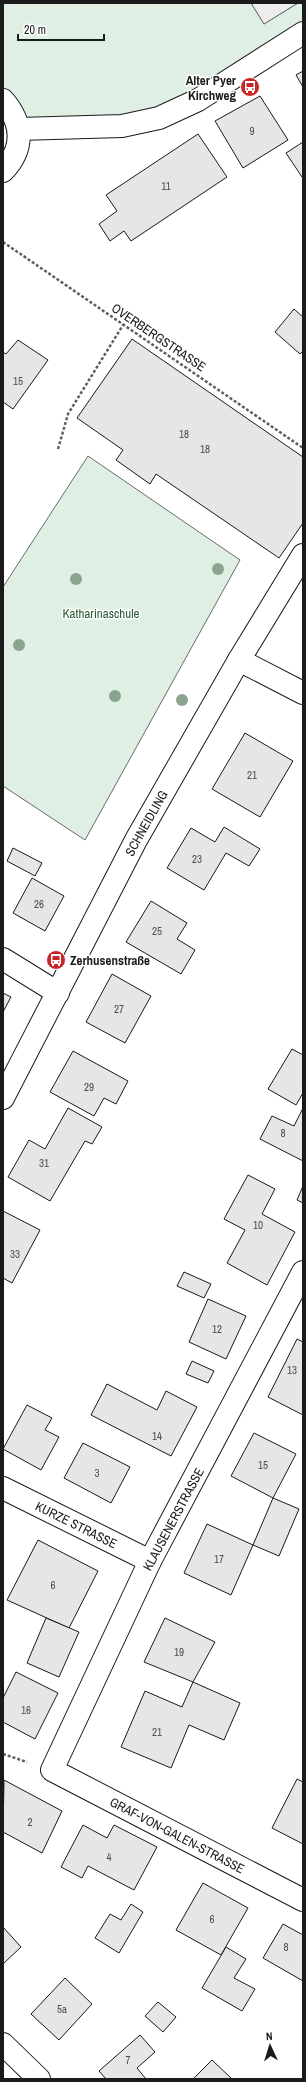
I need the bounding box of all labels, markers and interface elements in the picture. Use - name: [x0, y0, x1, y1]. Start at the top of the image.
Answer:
- scale bar: [18, 16, 104, 42]
- text: 20 m: [24, 22, 46, 38]
- place label: Alter Pyer Kirchweg: [186, 72, 237, 104]
- bus stop icon: Alter Pyer Kirchweg: [239, 76, 261, 98]
- house number: 9: [249, 124, 255, 138]
- house number: 11: [161, 179, 171, 193]
- street label: OVERBERGSTRASSE: [108, 300, 209, 375]
- house number: 15: [13, 374, 23, 388]
- house number: 18: [179, 427, 189, 441]
- house number: 18: [200, 442, 210, 456]
- park label: Katharinaschule: [62, 605, 140, 622]
- house number: 21: [247, 768, 257, 782]
- street label: SCHNEIDLING: [121, 787, 172, 859]
- house number: 23: [192, 852, 202, 866]
- house number: 26: [34, 897, 44, 911]
- house number: 25: [152, 924, 162, 938]
- bus stop icon: Zerhusenstraße: [45, 949, 67, 971]
- place label: Zerhusenstraße: [70, 952, 150, 969]
- house number: 27: [114, 1002, 124, 1016]
- house number: 29: [84, 1080, 94, 1094]
- house number: 8: [280, 1126, 286, 1140]
- house number: 31: [39, 1156, 49, 1170]
- house number: 10: [253, 1218, 263, 1232]
- house number: 33: [10, 1247, 20, 1261]
- house number: 12: [212, 1322, 222, 1336]
- house number: 13: [287, 1363, 297, 1377]
- house number: 14: [152, 1429, 162, 1443]
- house number: 15: [258, 1458, 268, 1472]
- street label: KLAUSENERSTRASSE: [139, 1465, 208, 1574]
- house number: 3: [94, 1466, 100, 1480]
- street label: KURZE STRASSE: [33, 1498, 120, 1552]
- house number: 17: [214, 1552, 224, 1566]
- house number: 6: [50, 1578, 56, 1592]
- house number: 19: [174, 1645, 184, 1659]
- house number: 16: [21, 1703, 31, 1717]
- house number: 21: [152, 1725, 162, 1739]
- street label: GRAF-VON-GALEN-STRASSE: [107, 1793, 247, 1877]
- house number: 2: [27, 1815, 33, 1829]
- house number: 4: [106, 1850, 112, 1864]
- house number: 6: [209, 1912, 215, 1926]
- house number: 8: [283, 1940, 289, 1954]
- house number: 5a: [57, 2002, 67, 2016]
- north arrow: [250, 2026, 290, 2066]
- text: N: [266, 2029, 273, 2043]
- house number: 7: [125, 2053, 131, 2067]

